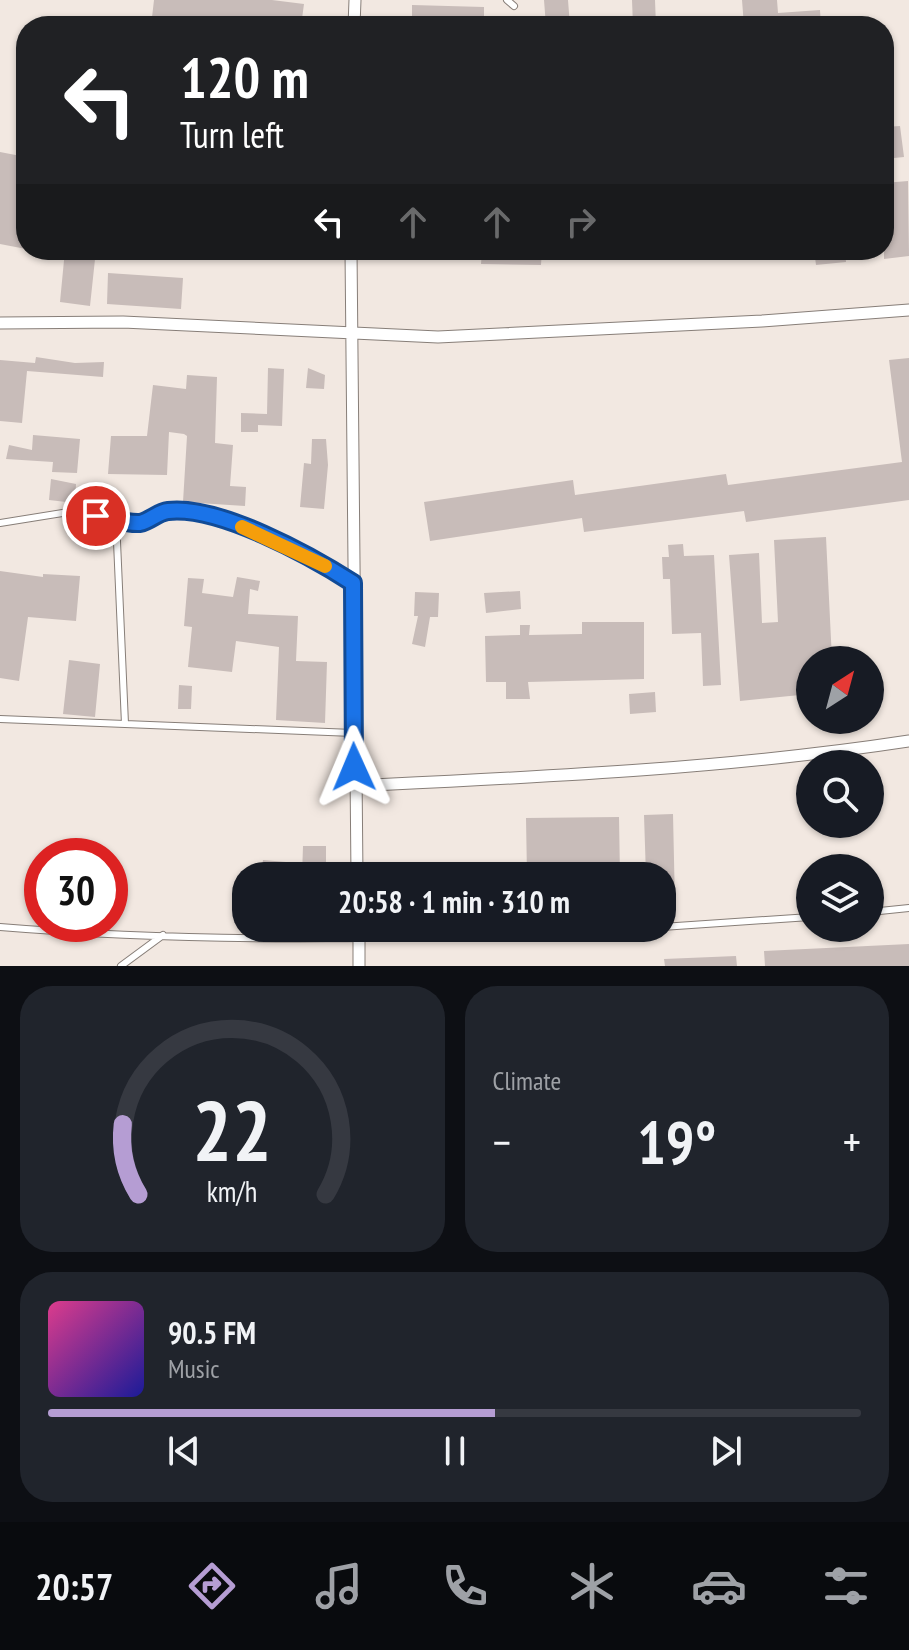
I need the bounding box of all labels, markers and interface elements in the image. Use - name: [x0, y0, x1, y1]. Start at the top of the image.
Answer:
- text: 120 m: [180, 41, 309, 113]
- icon: left: [48, 48, 152, 152]
- text: Turn left: [180, 111, 284, 158]
- icon: left: [307, 200, 351, 244]
- icon: ahead: [391, 200, 435, 244]
- icon: ahead: [475, 200, 519, 244]
- icon: right: [559, 200, 603, 244]
- pin: [62, 482, 130, 550]
- icon: arrive: [74, 494, 118, 538]
- north arrow: [796, 646, 884, 734]
- map controls: [796, 646, 884, 942]
- position arrow: [312, 725, 396, 809]
- button: search: [796, 750, 884, 838]
- speed limit sign: 30: [24, 838, 128, 942]
- button: layers: [796, 854, 884, 942]
- text: 20:58 · 1 min · 310 m: [338, 882, 570, 921]
- text: Climate: [493, 1064, 561, 1097]
- text: 22: [192, 1076, 272, 1184]
- text: 19°: [637, 1103, 716, 1181]
- text: −: [493, 1113, 511, 1170]
- text: +: [843, 1113, 861, 1170]
- text: km/h: [207, 1173, 258, 1210]
- text: 90.5 FM: [168, 1313, 256, 1352]
- text: Music: [168, 1352, 220, 1385]
- icon: previous: [162, 1429, 206, 1473]
- icon: pause: [433, 1429, 477, 1473]
- icon: next: [704, 1429, 748, 1473]
- icon: directions: [184, 1558, 240, 1614]
- icon: music: [311, 1558, 367, 1614]
- icon: phone: [437, 1558, 493, 1614]
- icon: climate: [564, 1558, 620, 1614]
- icon: car: [691, 1558, 747, 1614]
- icon: filters: [818, 1558, 874, 1614]
- text: 20:57: [35, 1563, 113, 1610]

